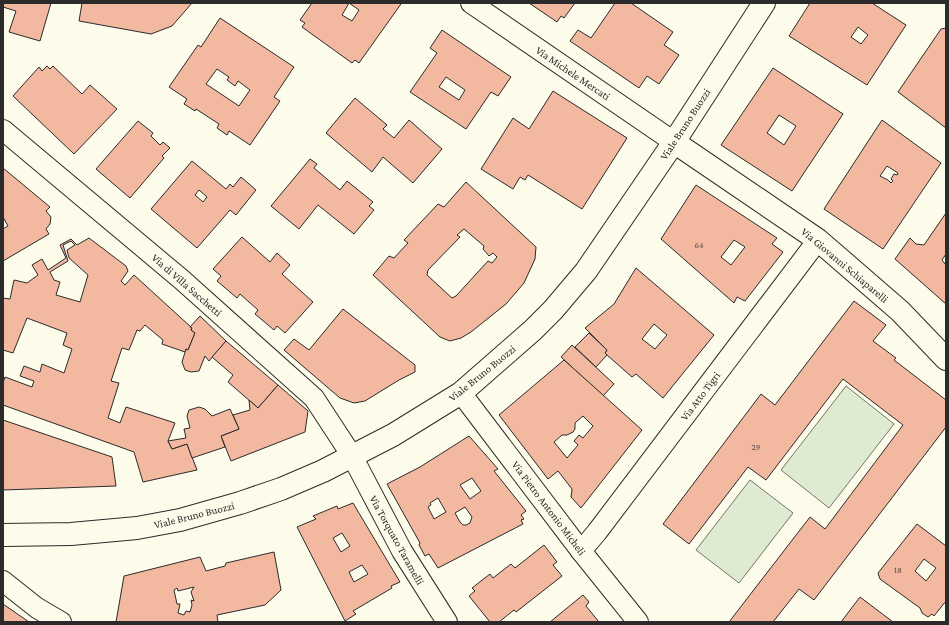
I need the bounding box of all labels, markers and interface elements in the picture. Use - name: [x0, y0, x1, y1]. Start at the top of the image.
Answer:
- street label: Via Michele Mercati: [534, 44, 613, 102]
- street label: Viale Bruno Buozzi: [657, 86, 713, 162]
- street label: Via Giovanni Schiaparelli: [798, 225, 891, 306]
- house number: 64: [694, 240, 704, 250]
- street label: Via di Villa Sacchetti: [149, 251, 225, 319]
- street label: Viale Bruno Buozzi: [446, 342, 518, 404]
- street label: Via Atto Tigri: [678, 369, 723, 423]
- house number: 29: [752, 442, 761, 452]
- street label: Via Pietro Antonio Micheli: [510, 459, 588, 558]
- street label: Via Torquato Taramelli: [367, 493, 427, 587]
- street label: Viale Bruno Buozzi: [152, 499, 236, 531]
- house number: 18: [894, 565, 902, 575]

